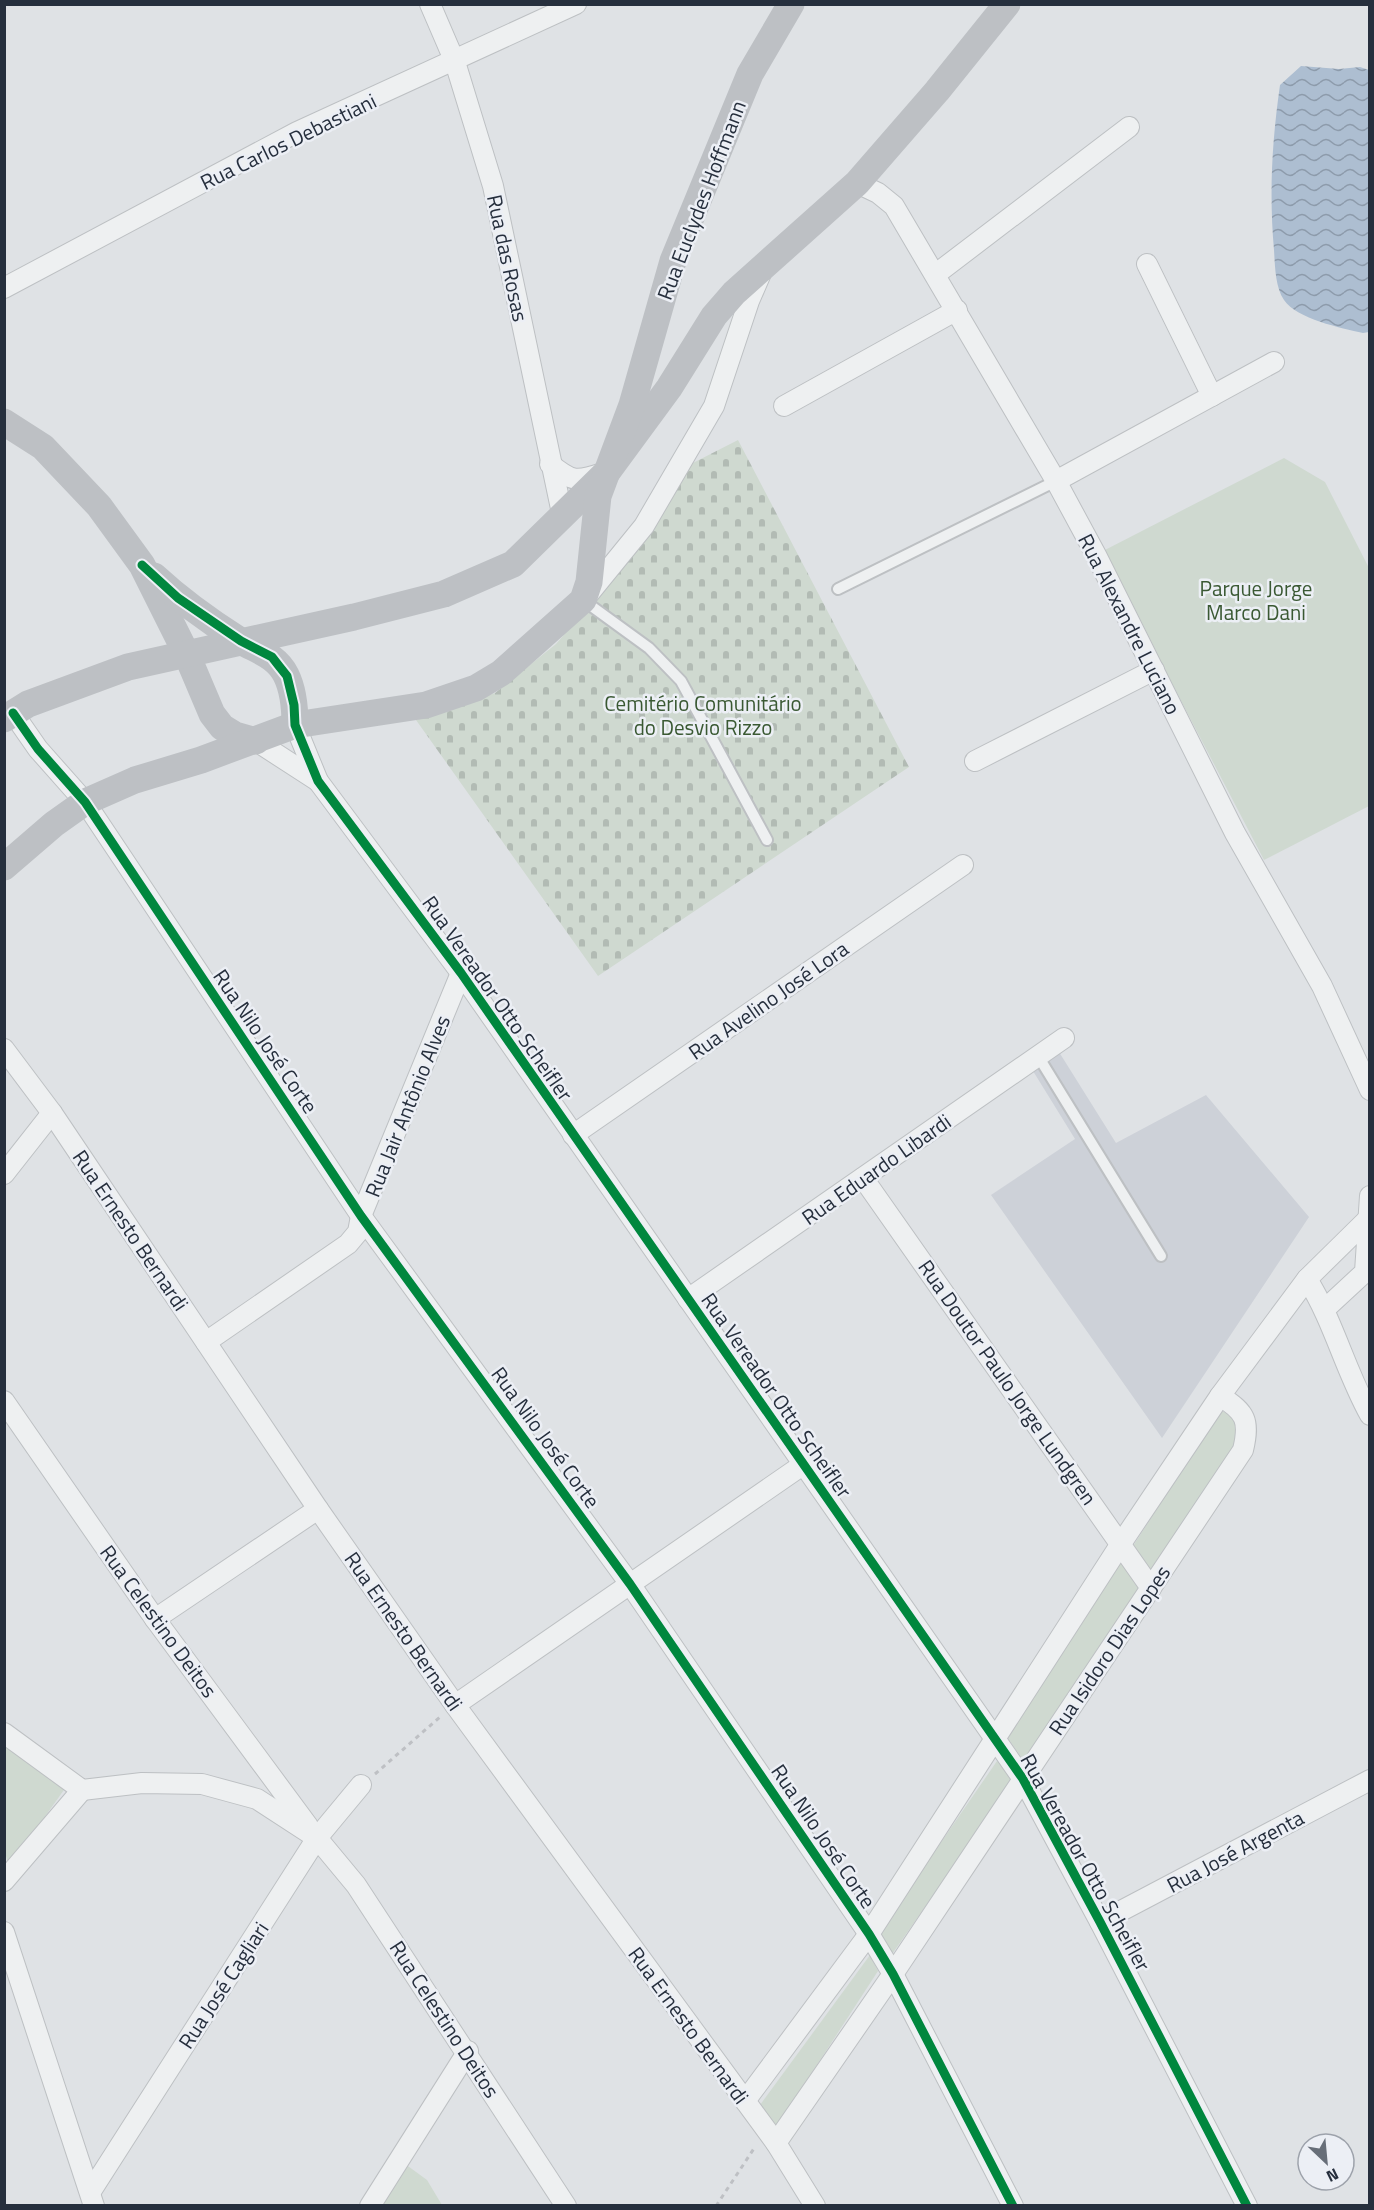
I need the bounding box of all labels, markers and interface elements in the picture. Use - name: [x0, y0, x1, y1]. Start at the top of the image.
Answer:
- street label: Rua Carlos Debastiani: [194, 84, 382, 198]
- street label: Rua Euclydes Hoffmann: [648, 96, 754, 304]
- street label: Rua das Rosas: [479, 192, 537, 324]
- street label: Rua Alexandre Luciano: [1070, 528, 1190, 720]
- park label: Parque Jorge Marco Dani: [1200, 572, 1312, 628]
- park label: Cemitério Comunitário do Desvio Rizzo: [604, 687, 802, 743]
- street label: Rua Vereador Otto Scheifler: [415, 889, 581, 1107]
- street label: Rua Avelino José Lora: [681, 932, 855, 1067]
- street label: Rua Nilo José Corte: [206, 962, 326, 1120]
- street label: Rua Jair Antônio Alves: [356, 1010, 458, 1202]
- street label: Rua Eduardo Libardi: [795, 1105, 957, 1233]
- street label: Rua Ernesto Bernardi: [65, 1143, 197, 1317]
- street label: Rua Doutor Paulo Jorge Lundgren: [911, 1253, 1105, 1511]
- street label: Rua Vereador Otto Scheifler: [694, 1286, 860, 1504]
- street label: Rua Nilo José Corte: [484, 1360, 608, 1514]
- street label: Rua Celestino Deitos: [93, 1538, 225, 1704]
- street label: Rua Ernesto Bernardi: [337, 1545, 471, 1717]
- street label: Rua Isidoro Dias Lopes: [1040, 1558, 1178, 1742]
- street label: Rua Vereador Otto Scheifler: [1013, 1747, 1159, 1977]
- street label: Rua Nilo José Corte: [764, 1757, 884, 1915]
- street label: Rua José Argenta: [1161, 1801, 1310, 1901]
- street label: Rua José Cagliari: [170, 1915, 276, 2055]
- street label: Rua Celestino Deitos: [382, 1934, 508, 2104]
- street label: Rua Ernesto Bernardi: [621, 1940, 757, 2110]
- north arrow: [1296, 2132, 1356, 2192]
- text: N: [1322, 2162, 1343, 2189]

